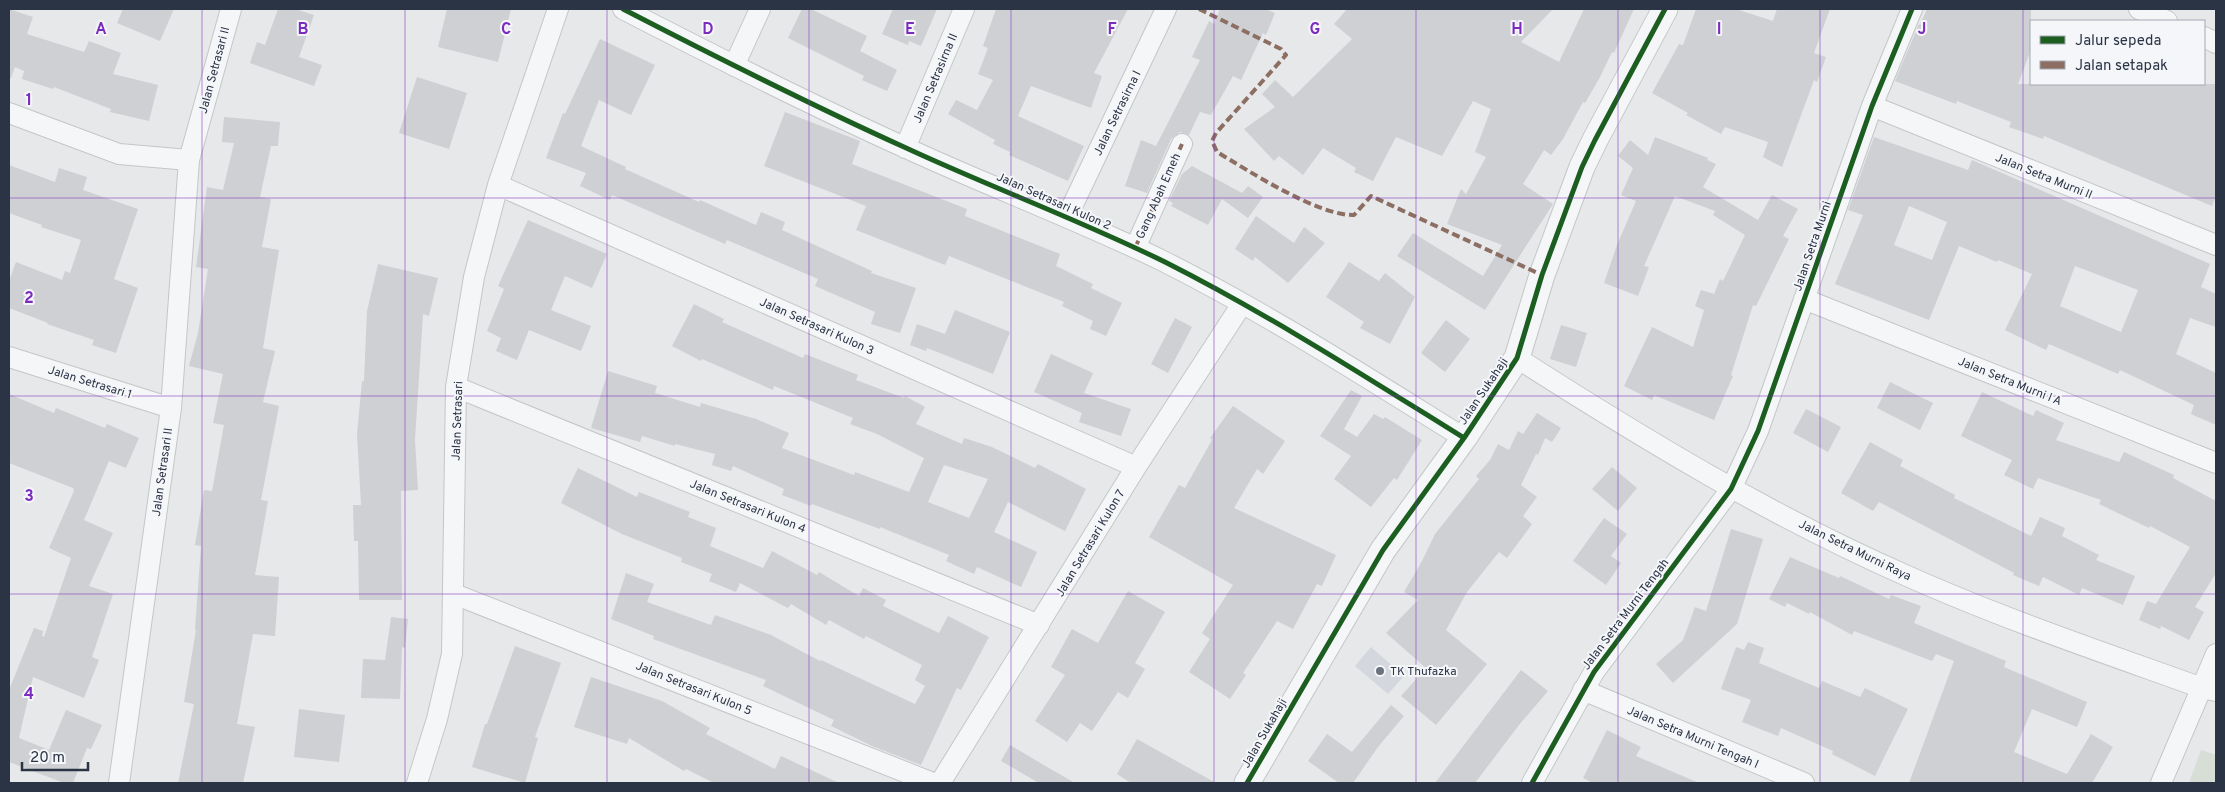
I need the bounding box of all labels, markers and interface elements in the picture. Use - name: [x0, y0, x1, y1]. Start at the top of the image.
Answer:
- text: A: [95, 20, 107, 40]
- text: B: [297, 20, 309, 40]
- text: C: [501, 20, 511, 40]
- text: D: [702, 20, 714, 40]
- text: E: [905, 20, 915, 40]
- text: F: [1107, 20, 1117, 40]
- text: G: [1310, 20, 1320, 40]
- text: H: [1511, 20, 1523, 40]
- text: I: [1717, 20, 1721, 40]
- text: J: [1918, 20, 1926, 40]
- legend: [2030, 20, 2205, 85]
- street label: Jalan Setrasari II: [196, 25, 234, 115]
- street label: Jalan Setrasirna II: [910, 31, 962, 126]
- text: Jalur sepeda: [2075, 32, 2161, 51]
- text: Jalan setapak: [2075, 57, 2168, 76]
- street label: Jalan Setrasirna I: [1090, 68, 1145, 159]
- text: 1: [26, 91, 32, 111]
- street label: Jalan Setra Murni II: [1993, 150, 2095, 204]
- street label: Gang Abah Emeh: [1133, 151, 1185, 242]
- street label: Jalan Setrasari Kulon 2: [994, 169, 1113, 234]
- street label: Jalan Setra Murni: [1790, 199, 1836, 293]
- text: 2: [24, 289, 34, 309]
- street label: Jalan Setrasari Kulon 3: [757, 294, 876, 359]
- street label: Jalan Setra Murni I A: [1955, 354, 2064, 410]
- street label: Jalan Sukahaji: [1455, 355, 1512, 428]
- street label: Jalan Setrasari 1: [46, 363, 134, 403]
- street label: Jalan Setrasari: [449, 381, 467, 461]
- street label: Jalan Setrasari II: [149, 427, 177, 517]
- street label: Jalan Setrasari Kulon 4: [687, 476, 808, 538]
- text: 3: [24, 487, 34, 507]
- street label: Jalan Setrasari Kulon 7: [1052, 487, 1129, 600]
- street label: Jalan Setra Murni Raya: [1796, 517, 1913, 585]
- street label: Jalan Setra Murni Tengah: [1579, 556, 1673, 674]
- street label: Jalan Setrasari Kulon 5: [633, 658, 754, 720]
- place label: TK Thufazka: [1390, 664, 1456, 680]
- marker: TK Thufazka: [1374, 665, 1386, 677]
- text: 4: [24, 685, 34, 705]
- street label: Jalan Sukahaji: [1238, 696, 1291, 771]
- street label: Jalan Setra Murni Tengah I: [1624, 703, 1761, 773]
- scale bar: [22, 740, 89, 772]
- text: 20 m: [30, 749, 65, 768]

